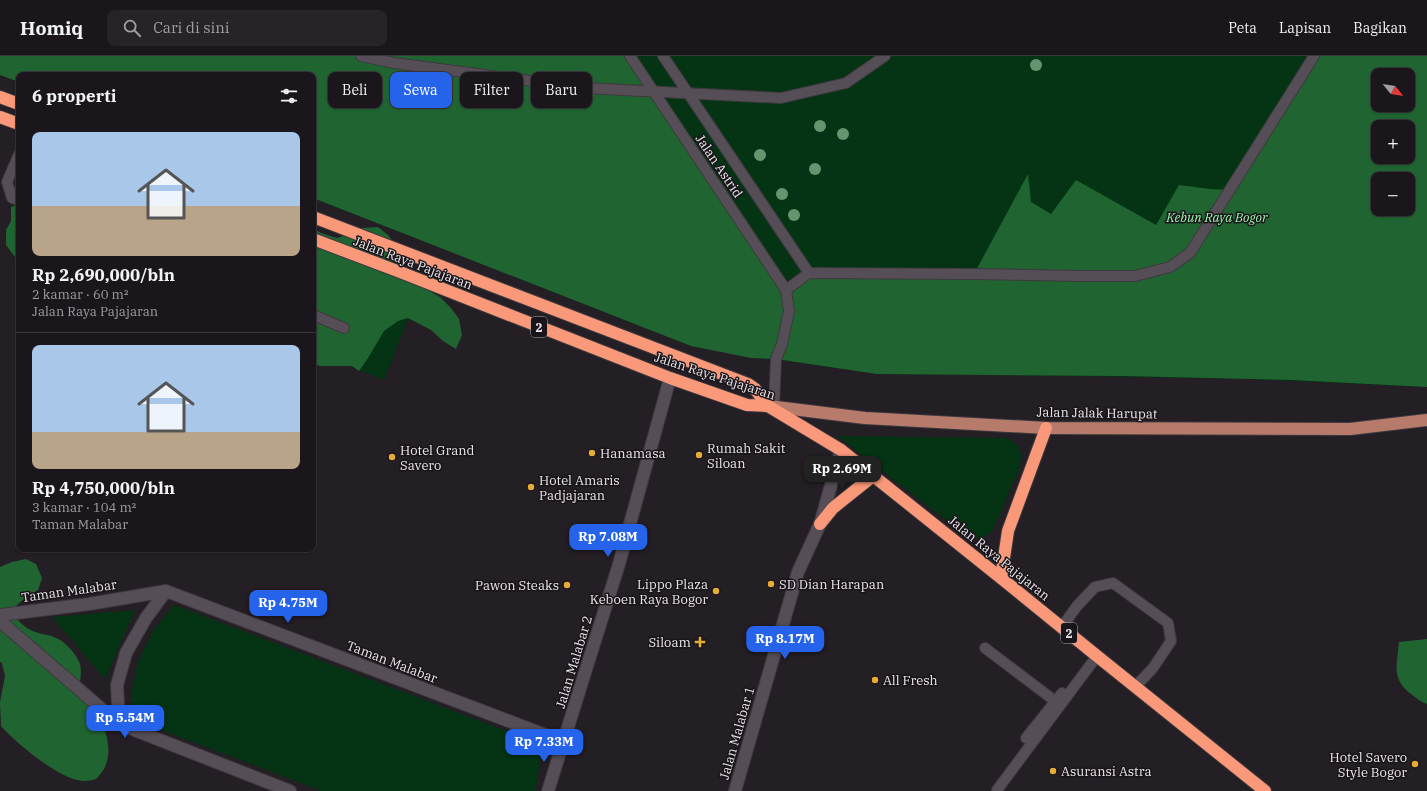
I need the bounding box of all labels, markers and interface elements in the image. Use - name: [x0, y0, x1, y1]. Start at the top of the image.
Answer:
- search box: [107, 10, 387, 46]
- text: Homiq: [20, 16, 83, 40]
- icon: search: [121, 17, 143, 39]
- text: Cari di sini: [153, 18, 230, 37]
- text: Peta: [1228, 19, 1257, 37]
- text: Lapisan: [1279, 19, 1331, 37]
- text: Bagikan: [1353, 19, 1407, 37]
- north arrow: [1371, 68, 1415, 112]
- map controls: [1371, 68, 1415, 216]
- chip: Beli: [328, 72, 382, 108]
- chip: Sewa: [390, 72, 452, 108]
- chip: Filter: [460, 72, 523, 108]
- chip: Baru: [531, 72, 592, 108]
- text: 6 properti: [32, 85, 117, 107]
- icon: filters: [278, 85, 300, 107]
- button: +: [1371, 120, 1415, 164]
- street label: Jalan Astrid: [692, 131, 746, 201]
- icon: home: [130, 158, 202, 230]
- button: −: [1371, 172, 1415, 216]
- park label: Kebun Raya Bogor: [1165, 209, 1268, 226]
- street label: Jalan Raya Pajajaran: [351, 232, 475, 294]
- text: Rp 2,690,000/bln: [32, 264, 175, 286]
- text: 2 kamar · 60 m²: [32, 286, 129, 303]
- text: Jalan Raya Pajajaran: [32, 303, 158, 320]
- road number: 2: [531, 317, 547, 337]
- street label: Jalan Raya Pajajaran: [652, 348, 778, 404]
- icon: home: [130, 371, 202, 443]
- street label: Jalan Jalak Harupat: [1036, 403, 1158, 423]
- place label: Rumah Sakit Siloan: [707, 440, 786, 472]
- place label: Hotel Grand Savero: [400, 442, 475, 474]
- place label: Hanamasa: [600, 445, 666, 462]
- marker: Hanamasa: [587, 448, 597, 458]
- marker: Rumah Sakit Siloan: [694, 450, 704, 460]
- marker: Hotel Grand Savero: [387, 452, 397, 462]
- pin: Rp 2.69M: [801, 456, 883, 490]
- text: Rp 2.69M: [812, 460, 872, 477]
- place label: Hotel Amaris Padjajaran: [539, 472, 620, 504]
- text: Rp 4,750,000/bln: [32, 477, 175, 499]
- marker: Hotel Amaris Padjajaran: [526, 482, 536, 492]
- text: 3 kamar · 104 m²: [32, 499, 136, 516]
- street label: Jalan Raya Pajajaran: [945, 512, 1053, 604]
- text: Taman Malabar: [32, 516, 128, 533]
- pin: Rp 7.08M: [567, 524, 649, 558]
- text: Rp 7.08M: [578, 528, 638, 545]
- street label: Taman Malabar: [20, 576, 118, 606]
- place label: Lippo Plaza Keboen Raya Bogor: [590, 576, 708, 608]
- place label: SD Dian Harapan: [779, 576, 884, 593]
- place label: Pawon Steaks: [475, 577, 559, 594]
- marker: SD Dian Harapan: [766, 579, 776, 589]
- marker: Pawon Steaks: [562, 580, 572, 590]
- marker: Lippo Plaza Keboen Raya Bogor: [711, 586, 721, 596]
- pin: Rp 4.75M: [247, 590, 329, 624]
- text: Rp 4.75M: [258, 594, 318, 611]
- street label: Jalan Malabar 2: [552, 614, 596, 710]
- road number: 2: [1061, 623, 1077, 643]
- pin: Rp 8.17M: [744, 626, 826, 660]
- text: Rp 8.17M: [755, 630, 815, 647]
- place label: Siloam: [648, 634, 691, 651]
- marker: Siloam: [694, 636, 706, 648]
- street label: Taman Malabar: [344, 637, 440, 687]
- place label: All Fresh: [883, 672, 938, 689]
- marker: All Fresh: [870, 675, 880, 685]
- street label: Jalan Malabar 1: [716, 684, 758, 782]
- pin: Rp 5.54M: [84, 705, 166, 739]
- text: Rp 5.54M: [95, 709, 155, 726]
- pin: Rp 7.33M: [503, 729, 585, 763]
- text: Rp 7.33M: [514, 733, 574, 750]
- place label: Hotel Savero Style Bogor: [1330, 749, 1407, 781]
- marker: Hotel Savero Style Bogor: [1410, 759, 1420, 769]
- place label: Asuransi Astra: [1061, 763, 1152, 780]
- marker: Asuransi Astra: [1048, 766, 1058, 776]

